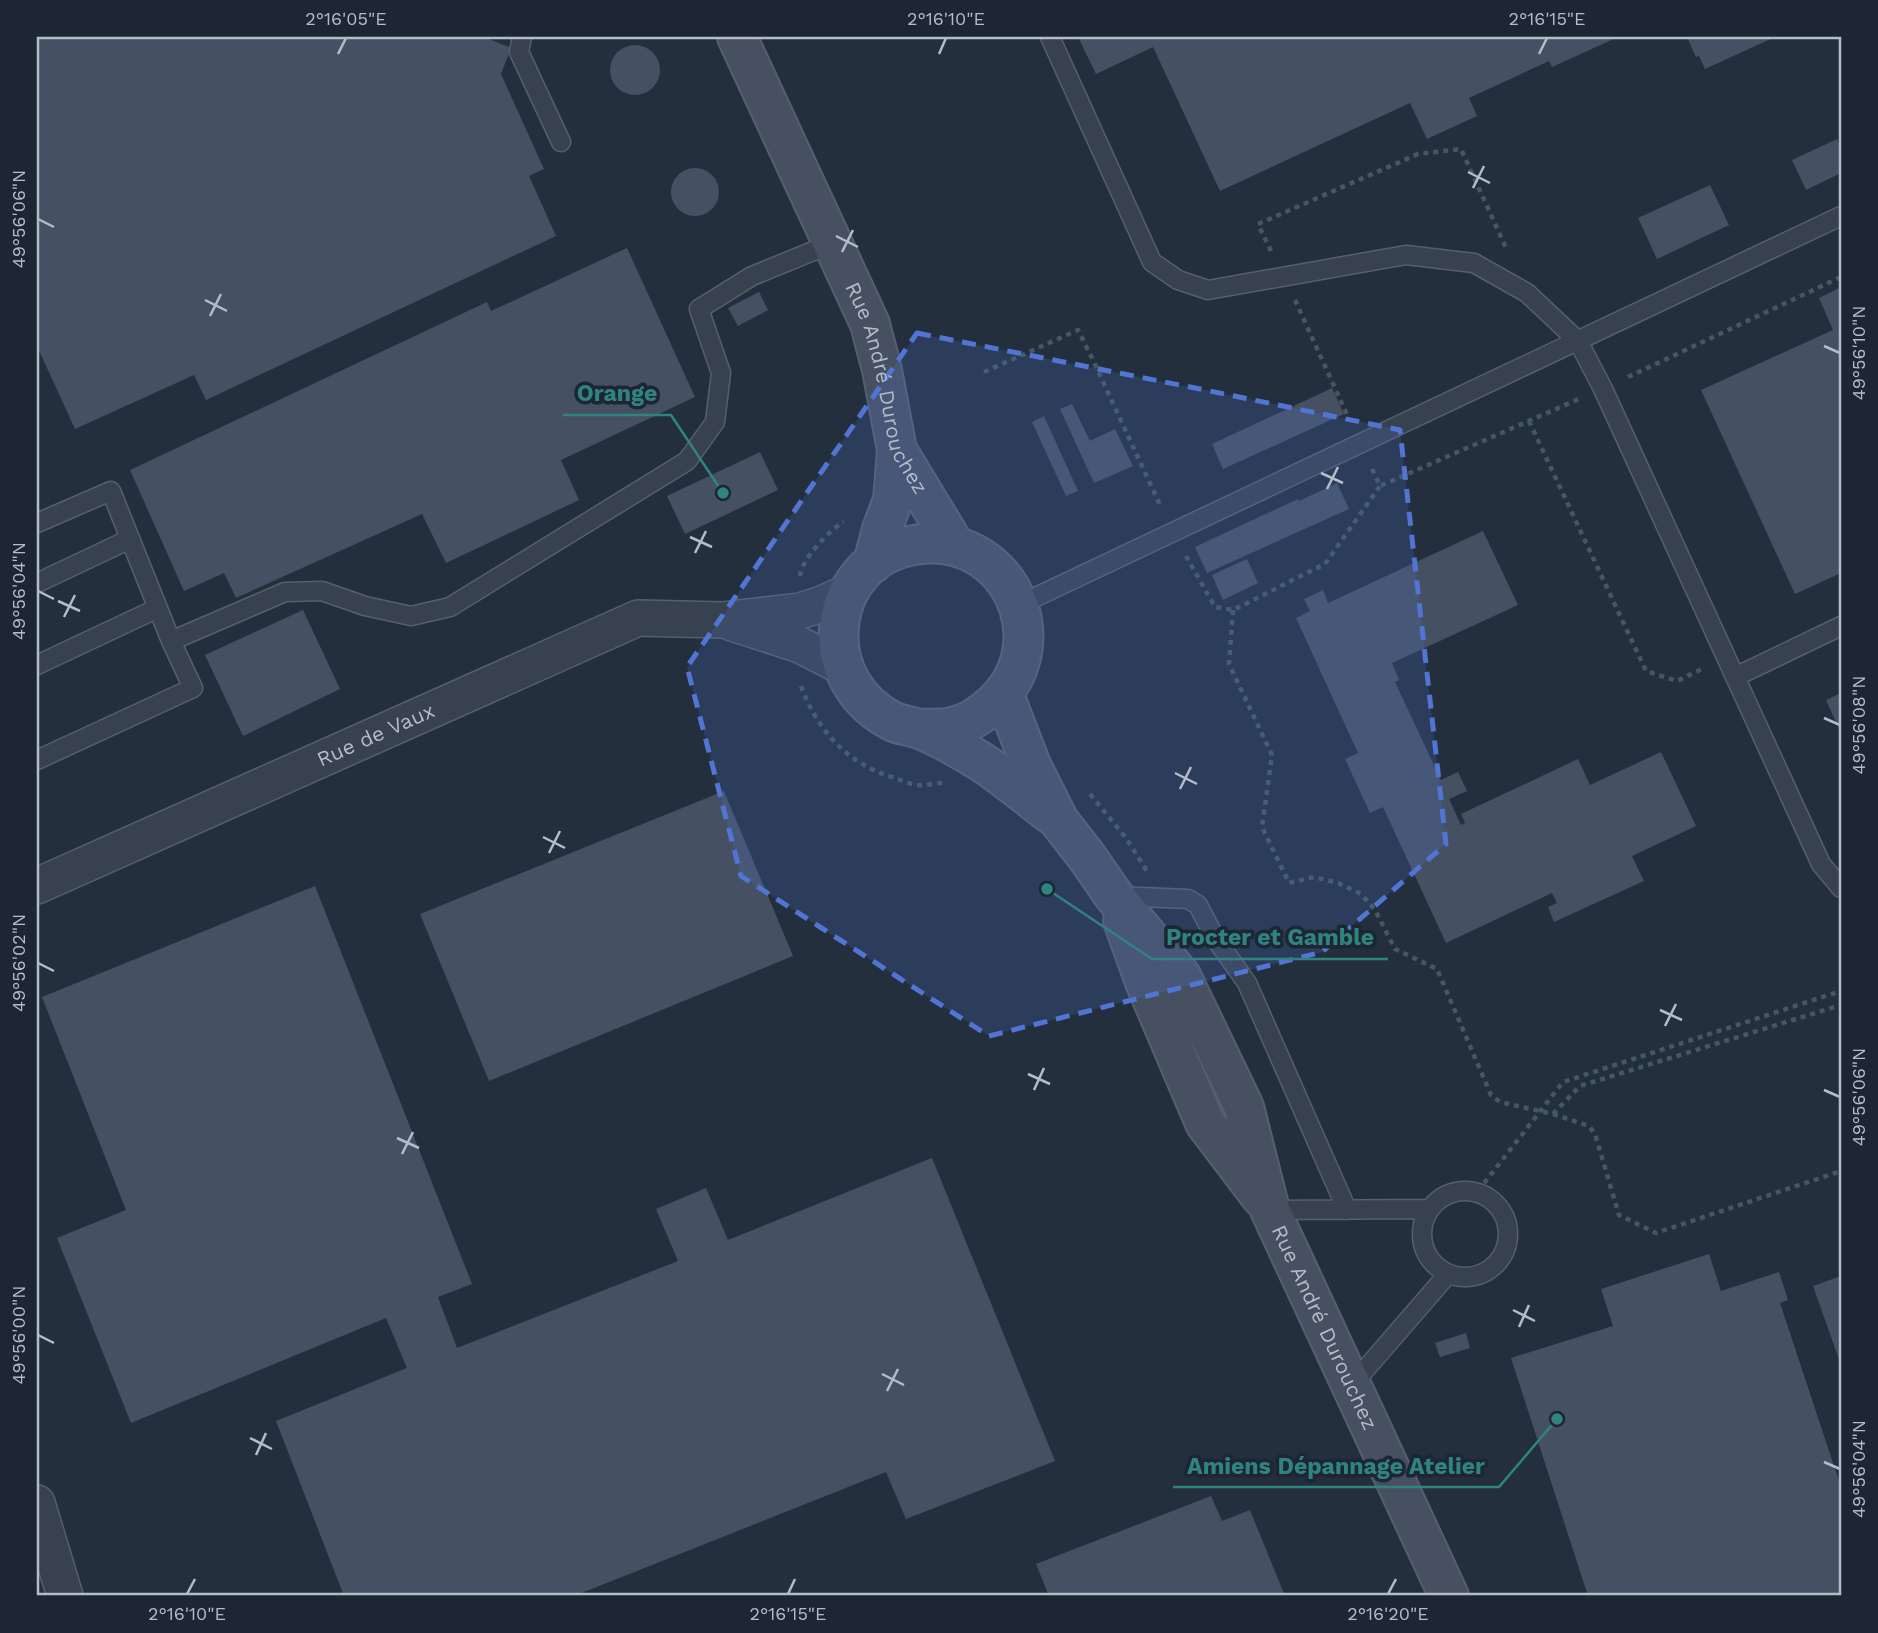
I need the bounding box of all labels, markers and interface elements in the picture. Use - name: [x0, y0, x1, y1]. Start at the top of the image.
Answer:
- text: 2°16'05"E: [305, 8, 387, 29]
- text: 2°16'10"E: [907, 8, 985, 29]
- text: 2°16'15"E: [1508, 8, 1586, 29]
- text: 49°56'06"N: [8, 170, 29, 268]
- street label: Rue André Durouchez: [840, 278, 934, 498]
- text: 49°56'10"N: [1848, 306, 1869, 400]
- callout: Orange: [563, 371, 671, 415]
- text: Orange: [577, 380, 657, 407]
- text: 49°56'04"N: [8, 542, 29, 640]
- text: 49°56'08"N: [1848, 676, 1869, 774]
- street label: Rue de Vaux: [313, 697, 438, 772]
- text: 49°56'02"N: [8, 914, 29, 1012]
- callout: Procter et Gamble: [1152, 915, 1388, 959]
- text: Procter et Gamble: [1166, 924, 1374, 951]
- text: 49°56'06"N: [1848, 1048, 1869, 1146]
- street label: Rue André Durouchez: [1267, 1221, 1383, 1433]
- text: 49°56'00"N: [8, 1286, 29, 1384]
- text: 49°56'04"N: [1848, 1420, 1869, 1518]
- callout: Amiens Dépannage Atelier: [1173, 1443, 1499, 1487]
- text: Amiens Dépannage Atelier: [1187, 1453, 1485, 1480]
- text: 2°16'10"E: [148, 1603, 226, 1624]
- text: 2°16'15"E: [749, 1603, 827, 1624]
- text: 2°16'20"E: [1347, 1603, 1429, 1624]

